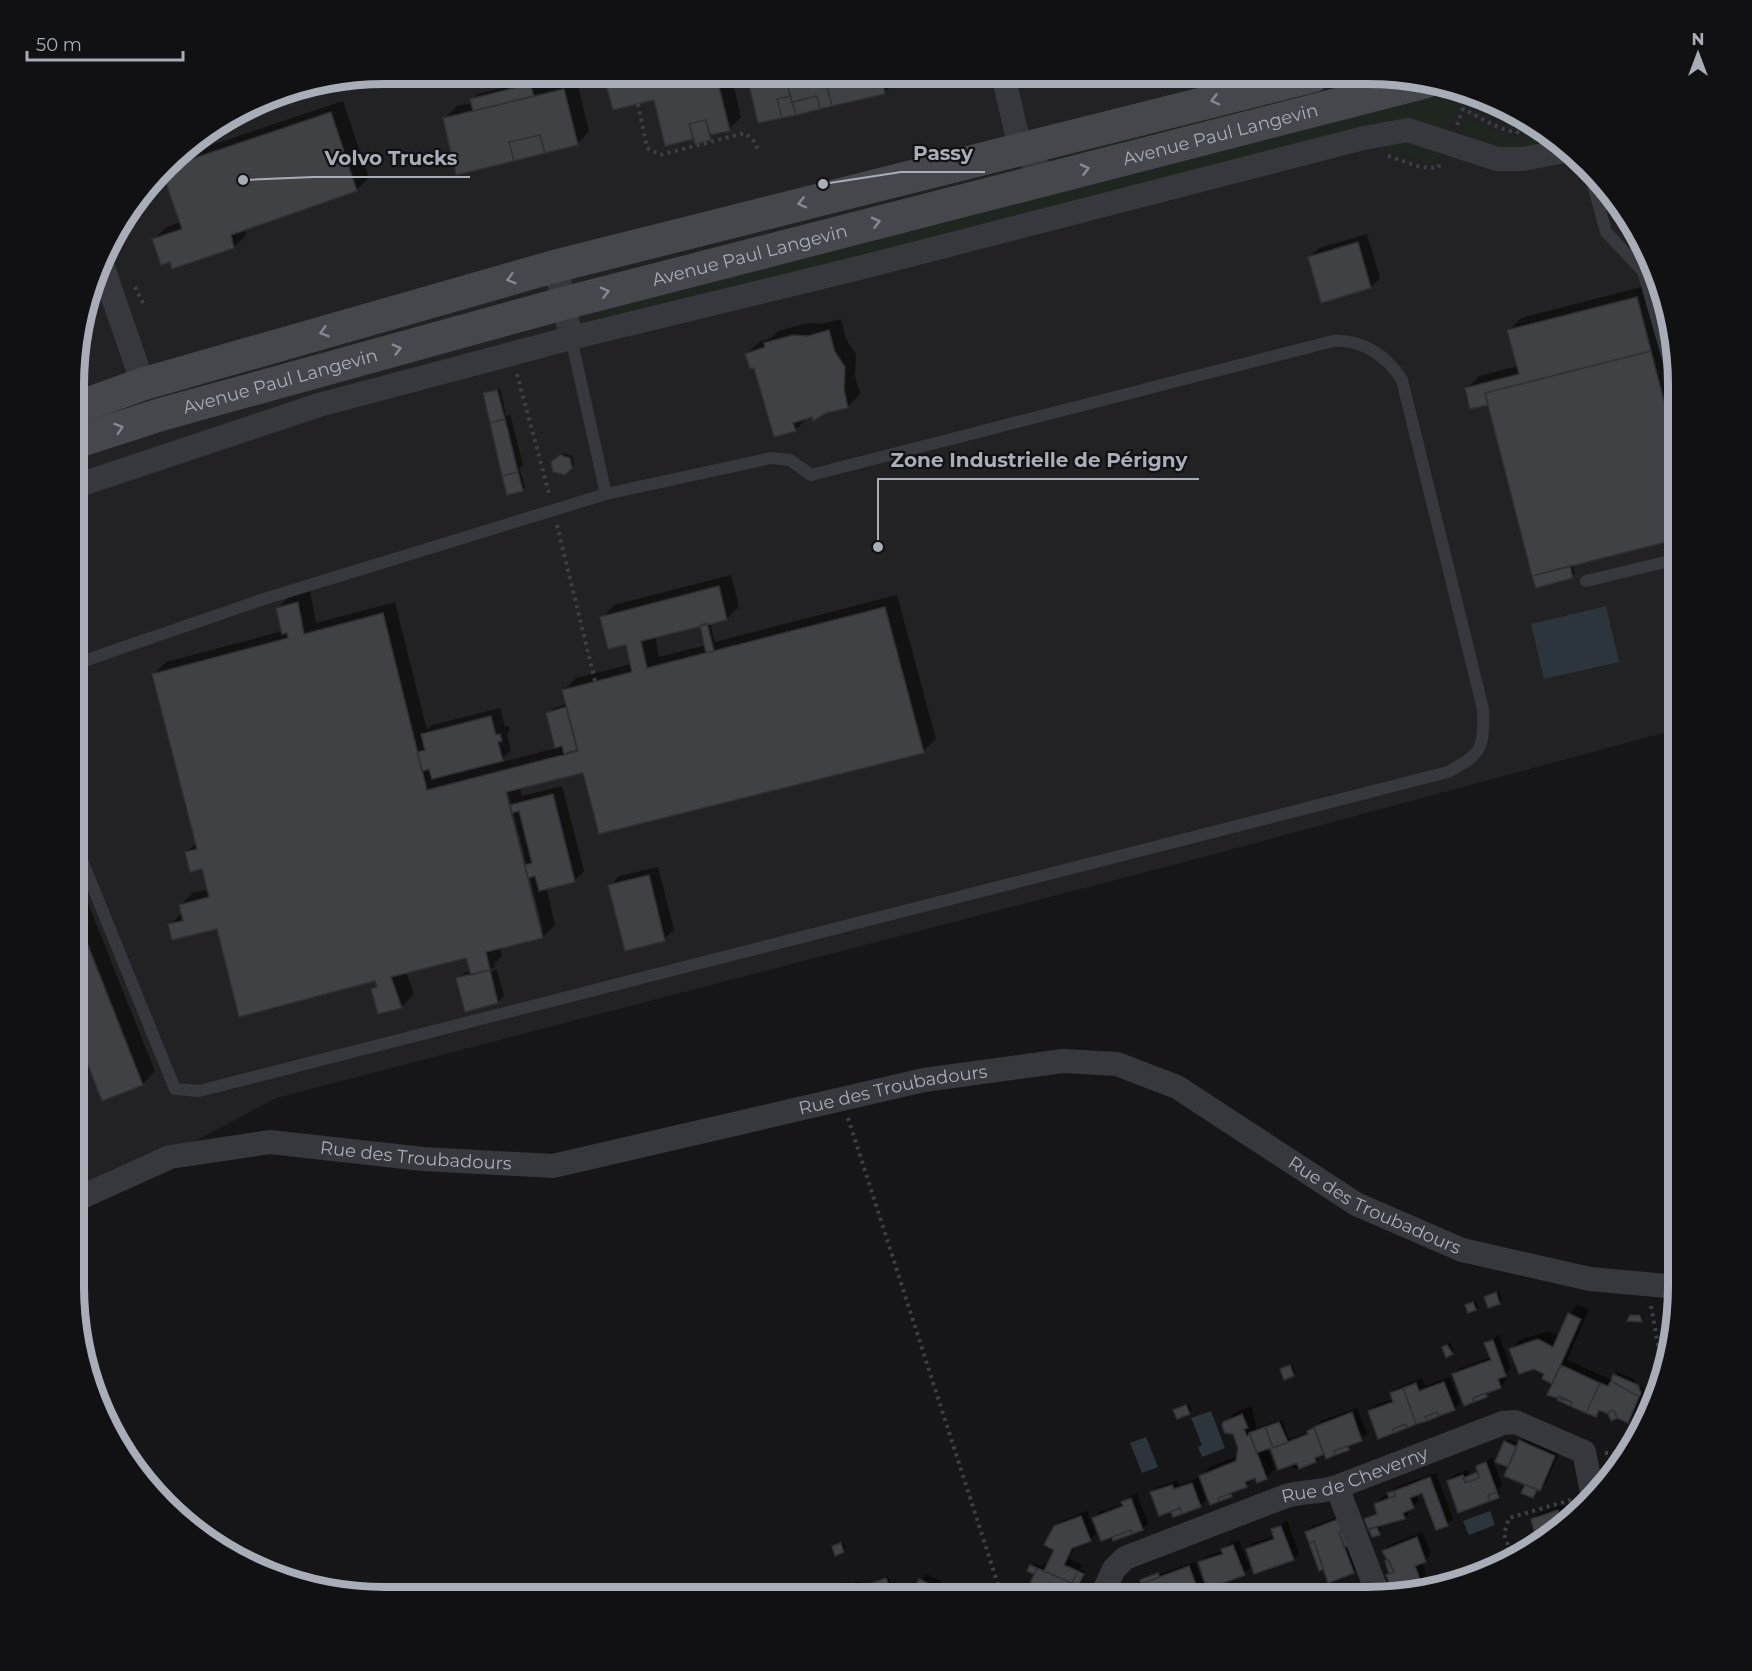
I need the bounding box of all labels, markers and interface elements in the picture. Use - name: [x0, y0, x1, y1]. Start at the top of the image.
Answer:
- scale bar: [27, 24, 183, 62]
- north arrow: [1668, 24, 1728, 84]
- text: N: [1692, 30, 1704, 49]
- text: 50 m: [36, 34, 82, 56]
- one-way arrow: [1210, 92, 1220, 105]
- street label: Avenue Paul Langevin: [1120, 99, 1320, 170]
- callout: Passy: [901, 134, 985, 172]
- callout: Volvo Trucks: [313, 139, 470, 177]
- text: Passy: [913, 141, 974, 165]
- text: Volvo Trucks: [324, 146, 458, 170]
- one-way arrow: [1080, 163, 1090, 176]
- one-way arrow: [797, 196, 808, 208]
- one-way arrow: [870, 217, 880, 230]
- street label: Avenue Paul Langevin: [650, 220, 850, 291]
- one-way arrow: [507, 272, 517, 284]
- one-way arrow: [600, 287, 610, 299]
- one-way arrow: [319, 325, 330, 337]
- street label: Avenue Paul Langevin: [181, 344, 380, 419]
- one-way arrow: [391, 344, 402, 356]
- one-way arrow: [113, 423, 124, 435]
- callout: Zone Industrielle de Périgny: [878, 441, 1199, 479]
- text: Zone Industrielle de Périgny: [891, 448, 1188, 472]
- street label: Rue des Troubadours: [796, 1060, 989, 1120]
- street label: Rue des Troubadours: [319, 1137, 512, 1175]
- street label: Rue des Troubadours: [1284, 1152, 1464, 1259]
- street label: Rue de Cheverny: [1279, 1442, 1432, 1508]

